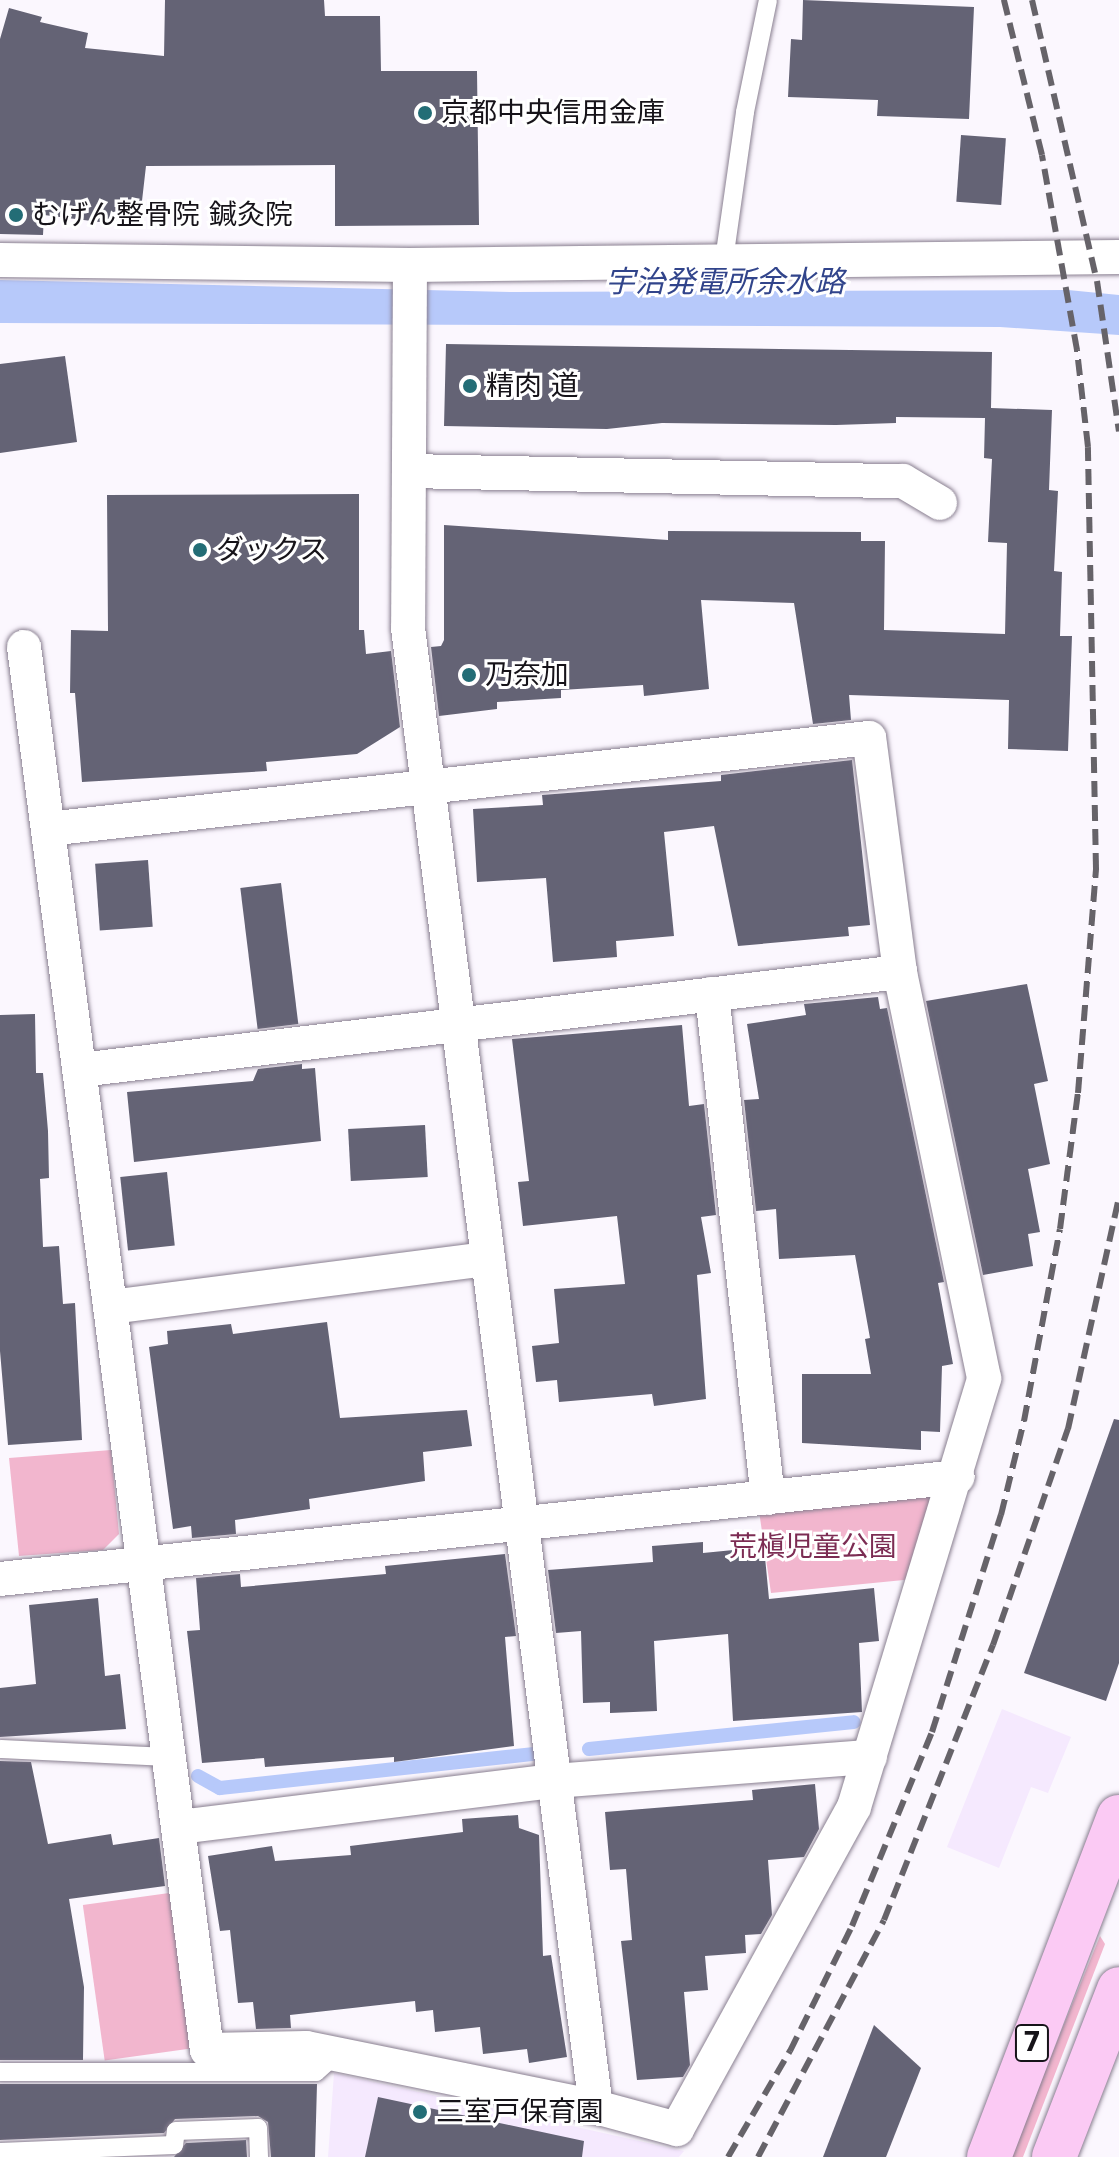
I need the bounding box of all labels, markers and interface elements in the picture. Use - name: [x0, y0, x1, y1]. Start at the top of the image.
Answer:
- place label: 京都中央信用金庫: [441, 96, 665, 130]
- marker: 京都中央信用金庫: [416, 104, 434, 122]
- place label: むげん整骨院 鍼灸院: [32, 198, 293, 232]
- marker: むげん整骨院 鍼灸院: [7, 206, 25, 224]
- water label: 宇治発電所余水路: [605, 264, 845, 300]
- place label: 精肉 道: [486, 369, 579, 403]
- marker: 精肉 道: [461, 377, 479, 395]
- place label: ダックス: [216, 533, 328, 567]
- marker: ダックス: [191, 541, 209, 559]
- place label: 乃奈加: [485, 658, 569, 692]
- marker: 乃奈加: [460, 666, 478, 684]
- park label: 荒槇児童公園: [729, 1530, 897, 1564]
- road number: 7: [1014, 2021, 1050, 2065]
- place label: 三室戸保育園: [436, 2095, 604, 2129]
- marker: 三室戸保育園: [411, 2103, 429, 2121]

